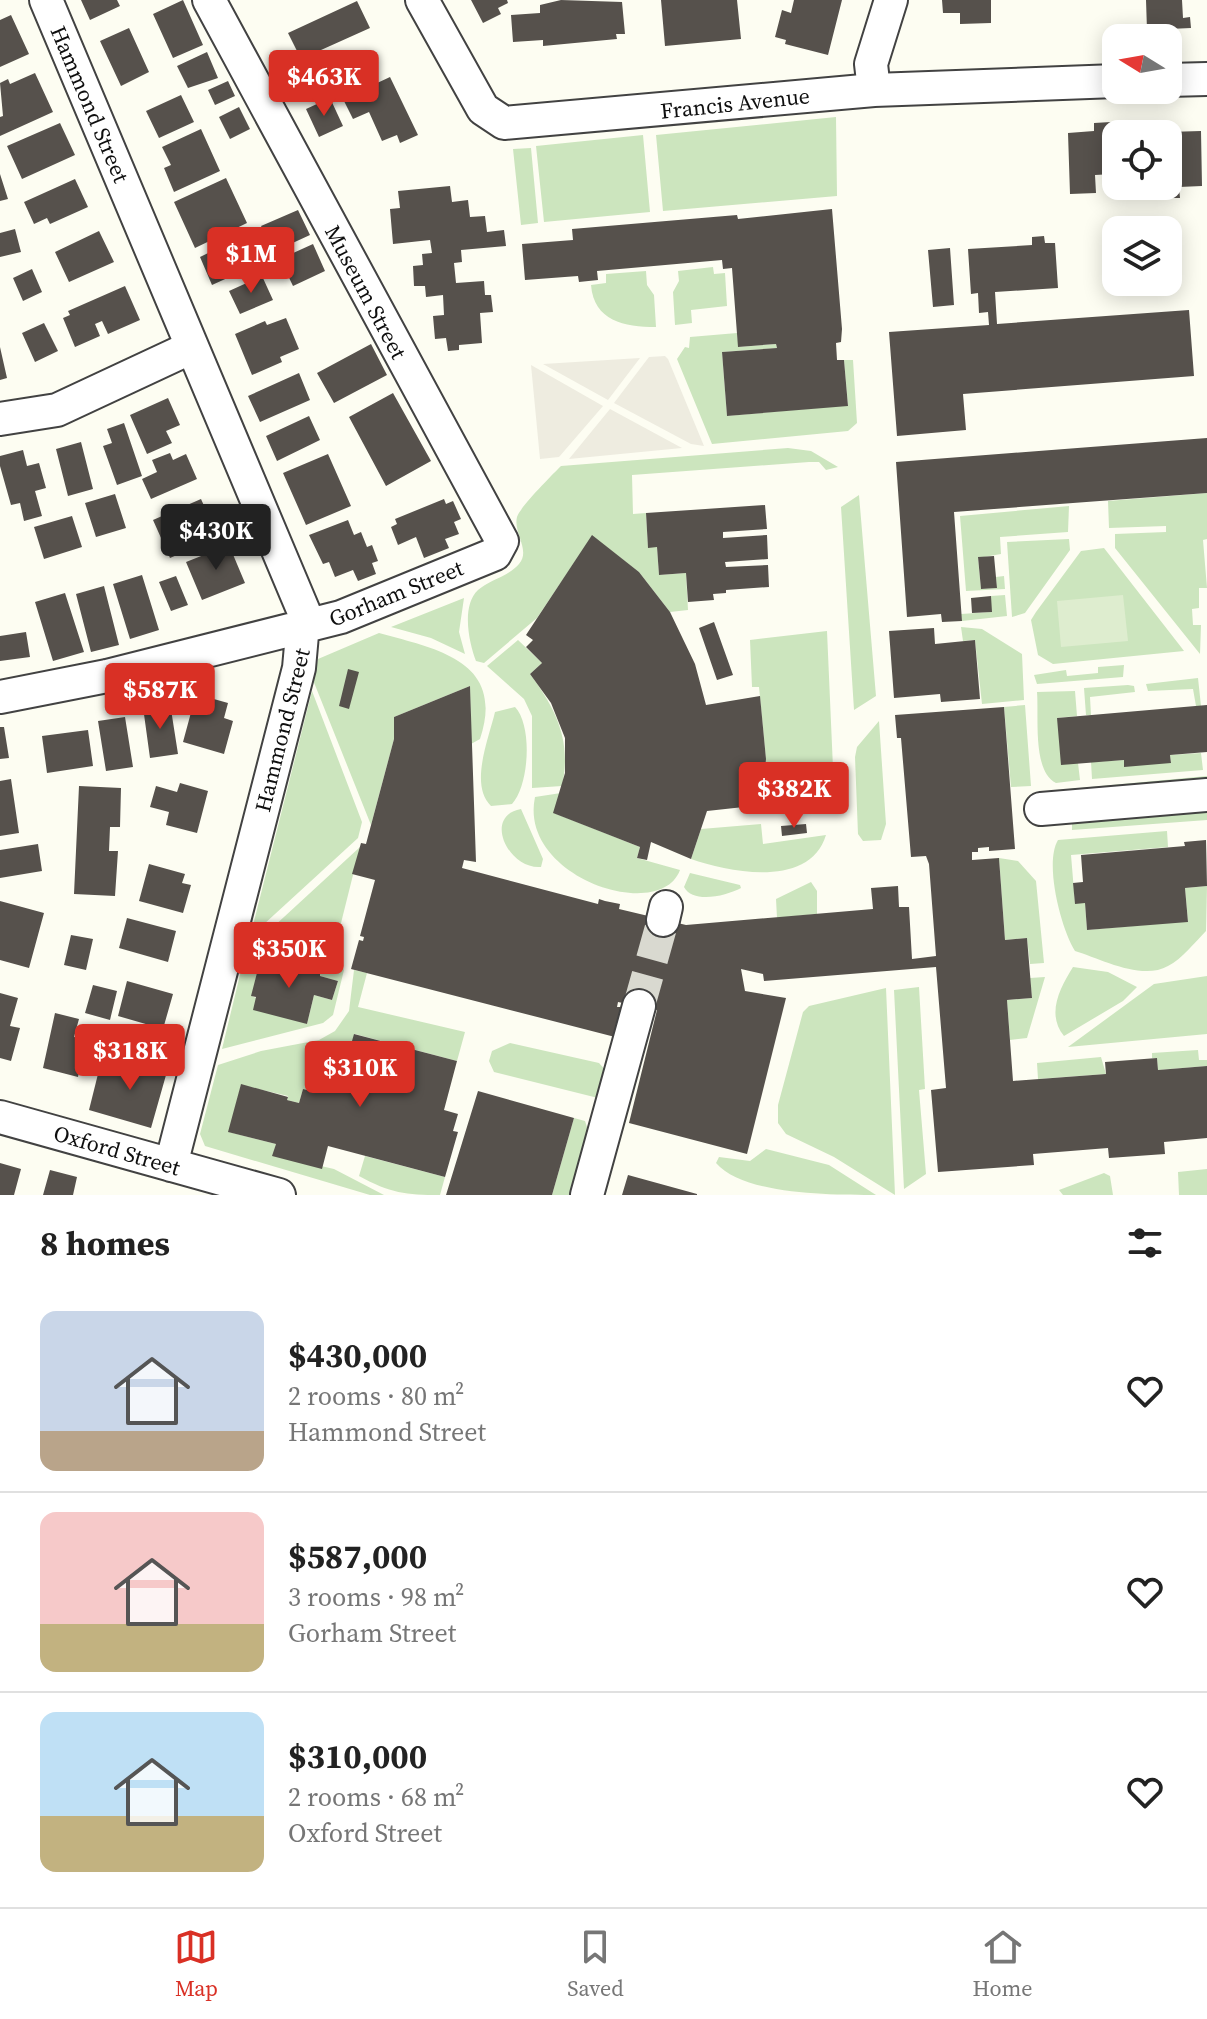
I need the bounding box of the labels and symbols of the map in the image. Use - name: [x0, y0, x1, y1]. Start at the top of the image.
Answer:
- street label: Hammond Street: [43, 21, 137, 188]
- north arrow: [1102, 24, 1182, 104]
- pin: $463K: [268, 50, 380, 118]
- street label: Francis Avenue: [659, 80, 811, 126]
- street label: Museum Street: [318, 220, 414, 365]
- pin: $1M: [212, 227, 290, 295]
- pin: $430K: [160, 504, 272, 572]
- street label: Gorham Street: [324, 552, 468, 634]
- street label: Hammond Street: [247, 644, 317, 815]
- pin: $587K: [104, 663, 216, 731]
- pin: $382K: [738, 762, 850, 830]
- pin: $350K: [233, 922, 345, 990]
- pin: $318K: [74, 1024, 186, 1092]
- pin: $310K: [304, 1041, 416, 1109]
- street label: Oxford Street: [50, 1118, 185, 1183]

